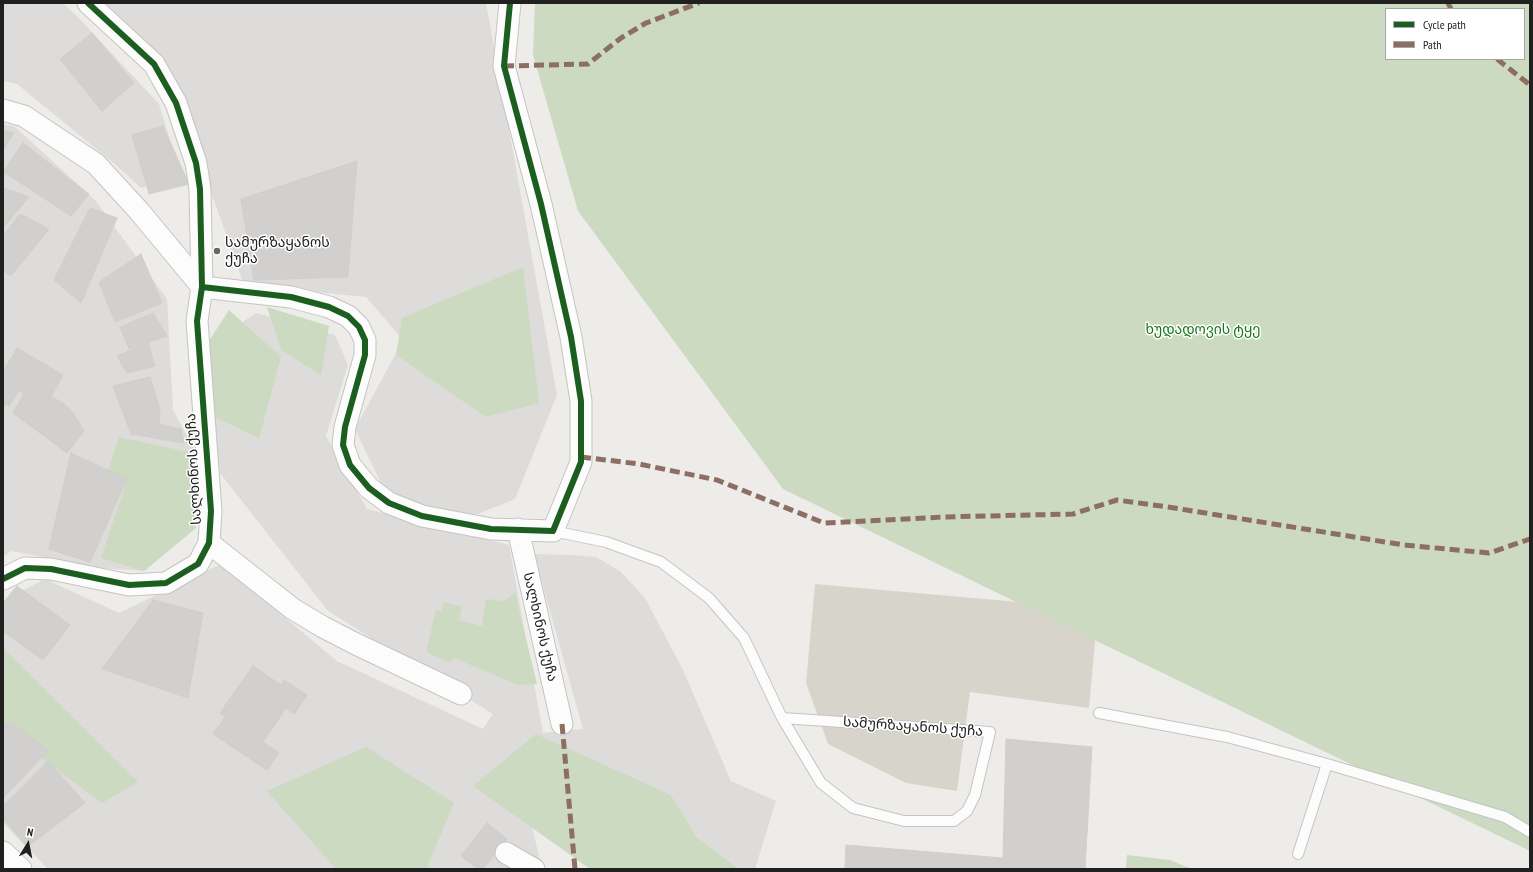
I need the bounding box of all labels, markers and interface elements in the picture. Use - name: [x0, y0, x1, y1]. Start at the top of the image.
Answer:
- legend: [1385, 8, 1525, 60]
- text: Cycle path: [1423, 17, 1466, 32]
- text: Path: [1423, 37, 1441, 52]
- place label: სამურზაყანოს ქუჩა: [225, 235, 330, 268]
- marker: სამურზაყანოს ქუჩა: [212, 246, 222, 256]
- park label: ხუდადოვის ტყე: [1145, 322, 1261, 338]
- street label: სალხინოს ქუჩა: [183, 413, 205, 525]
- street label: სალხინოს ქუჩა: [519, 571, 561, 683]
- street label: სამურზაყანოს ქუჩა: [842, 714, 984, 740]
- north arrow: [8, 824, 48, 864]
- text: N: [26, 825, 34, 840]

